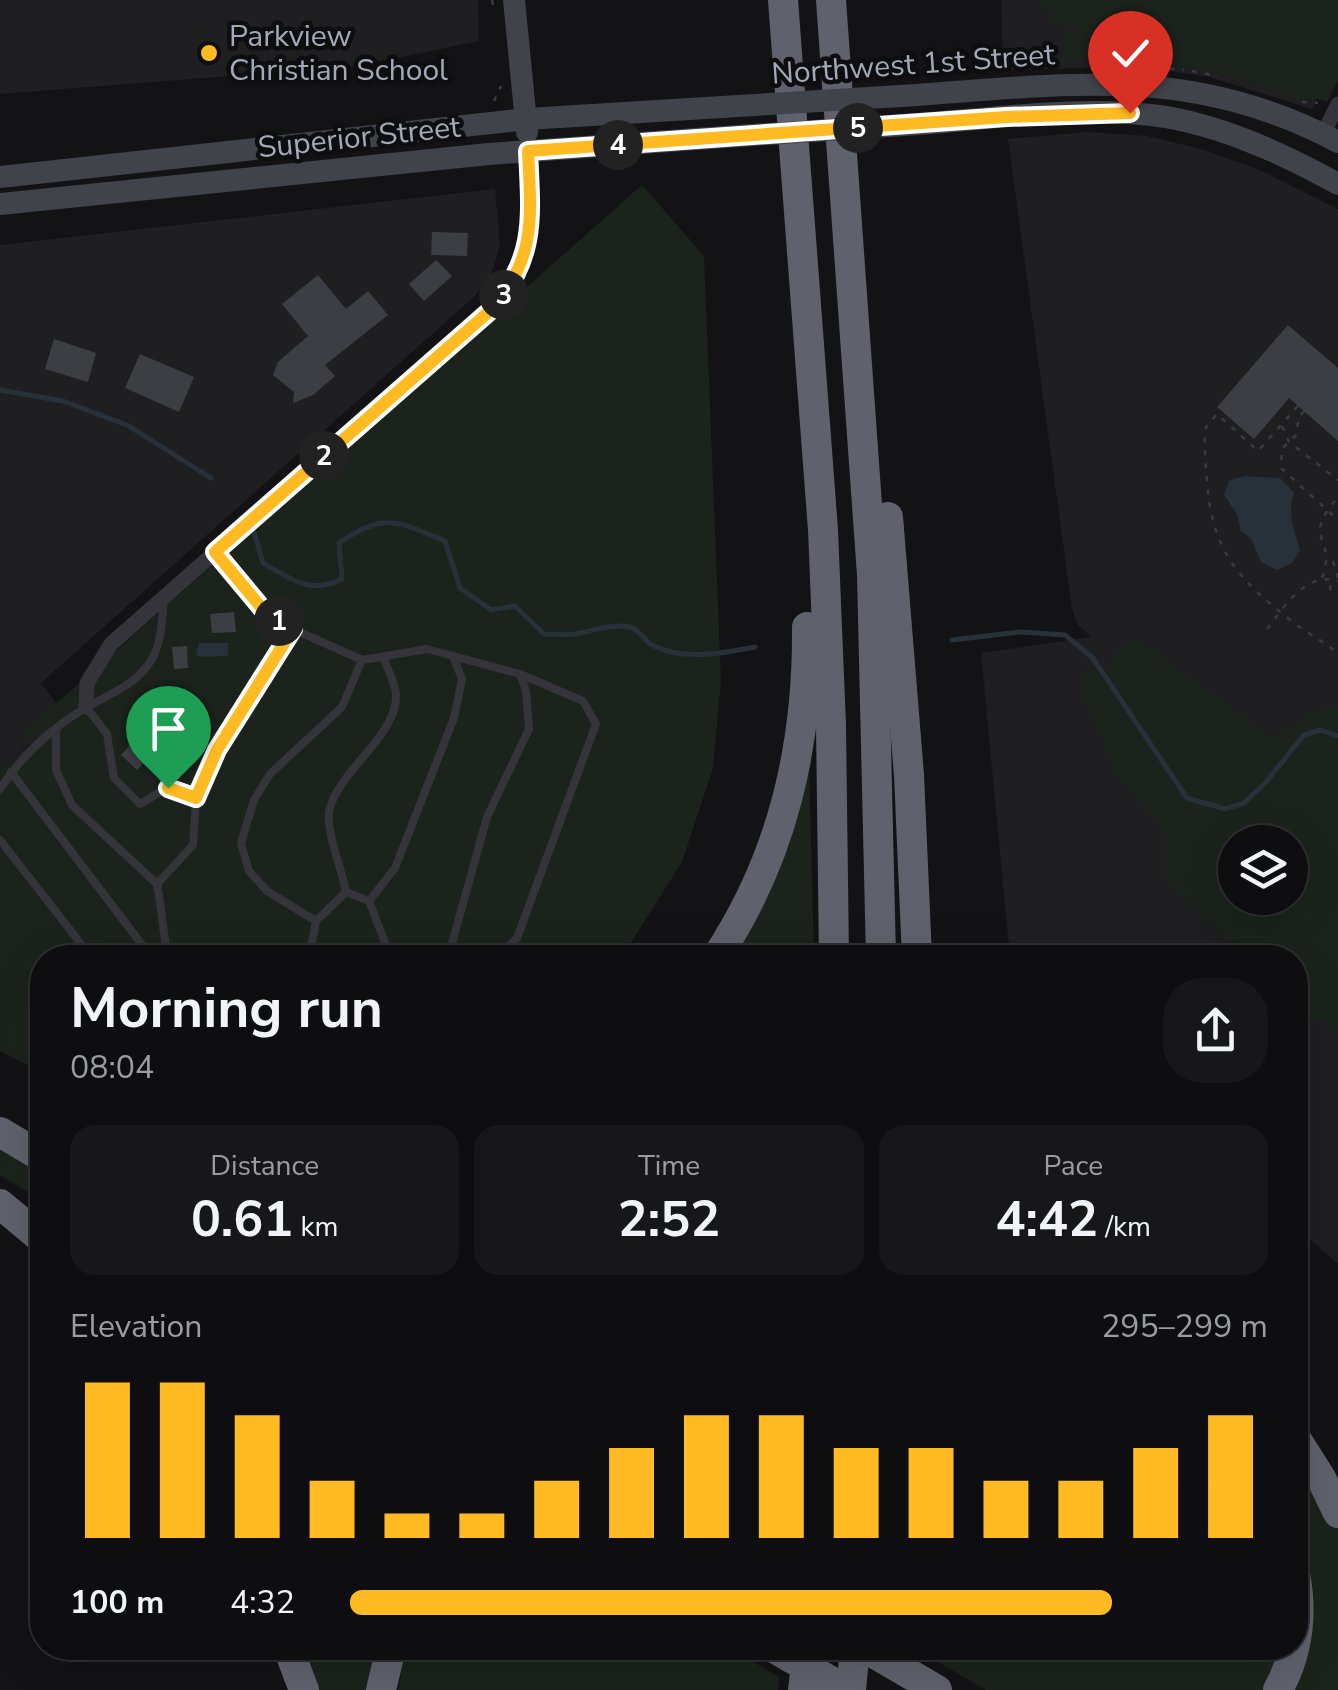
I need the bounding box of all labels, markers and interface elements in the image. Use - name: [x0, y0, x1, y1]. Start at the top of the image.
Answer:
- pin: [1088, 11, 1173, 114]
- place label: Parkview Christian School: [229, 16, 448, 91]
- icon: check: [1103, 26, 1158, 81]
- street label: Northwest 1st Street: [770, 34, 1056, 95]
- marker: Parkview Christian School: [198, 42, 220, 64]
- pin: 5: [833, 103, 883, 153]
- street label: Superior Street: [256, 106, 463, 169]
- text: 5: [850, 109, 866, 147]
- pin: 4: [593, 120, 643, 170]
- text: 4: [610, 126, 626, 164]
- pin: 3: [479, 270, 529, 320]
- text: 3: [496, 276, 512, 314]
- pin: 2: [299, 431, 349, 481]
- text: 2: [316, 437, 332, 475]
- pin: 1: [254, 596, 304, 646]
- text: 1: [271, 602, 287, 640]
- pin: [126, 686, 211, 789]
- icon: arrive: [141, 701, 196, 756]
- map controls: [1218, 825, 1308, 915]
- button: layers: [1218, 825, 1308, 915]
- text: Morning run: [70, 971, 383, 1046]
- button: share: [1163, 978, 1268, 1083]
- text: 08:04: [70, 1046, 154, 1089]
- text: Distance: [210, 1147, 319, 1185]
- text: Time: [638, 1147, 700, 1185]
- text: Pace: [1044, 1147, 1103, 1185]
- text: 0.61: [191, 1185, 293, 1254]
- text: 2:52: [618, 1185, 720, 1254]
- text: 4:42: [996, 1185, 1098, 1254]
- text: km: [293, 1208, 338, 1246]
- text: /km: [1098, 1208, 1151, 1246]
- text: Elevation: [70, 1305, 203, 1348]
- text: 295–299 m: [1101, 1305, 1268, 1348]
- text: 100 m: [70, 1581, 164, 1624]
- text: 4:32: [230, 1581, 295, 1624]

